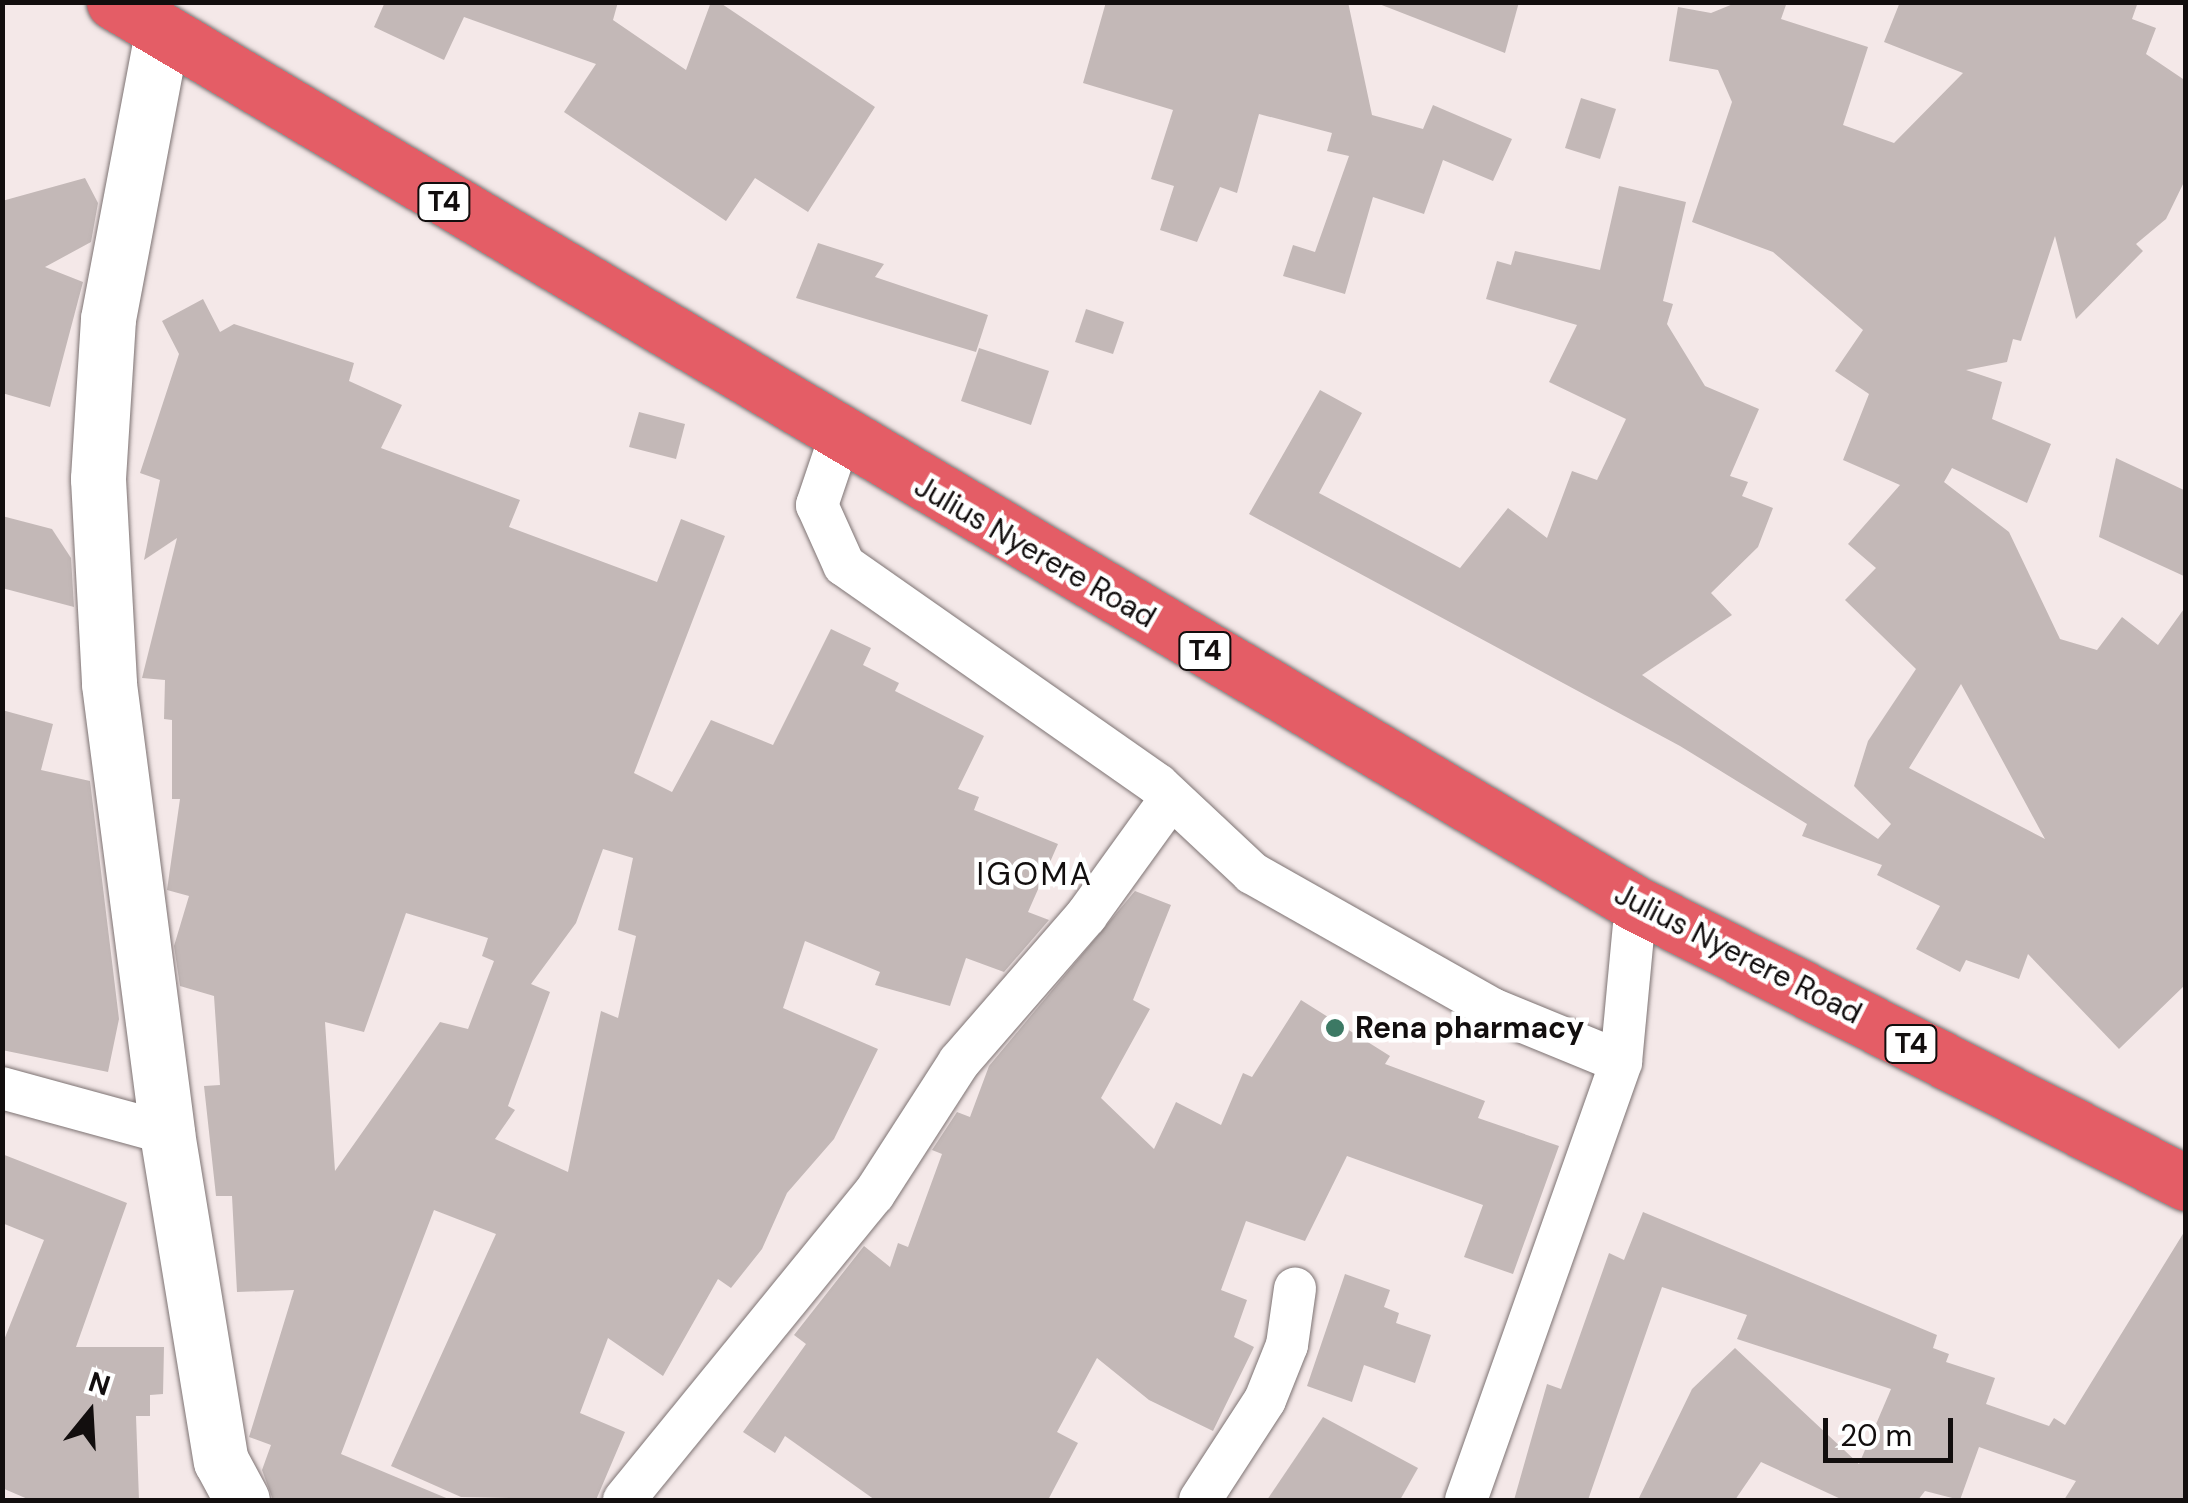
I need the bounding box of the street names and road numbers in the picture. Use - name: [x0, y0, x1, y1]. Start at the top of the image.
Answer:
- road number: T4: [416, 179, 472, 225]
- street label: Julius Nyerere Road: [908, 468, 1162, 636]
- road number: T4: [1178, 628, 1232, 674]
- street label: Julius Nyerere Road: [1608, 876, 1868, 1032]
- road number: T4: [1884, 1021, 1938, 1067]

